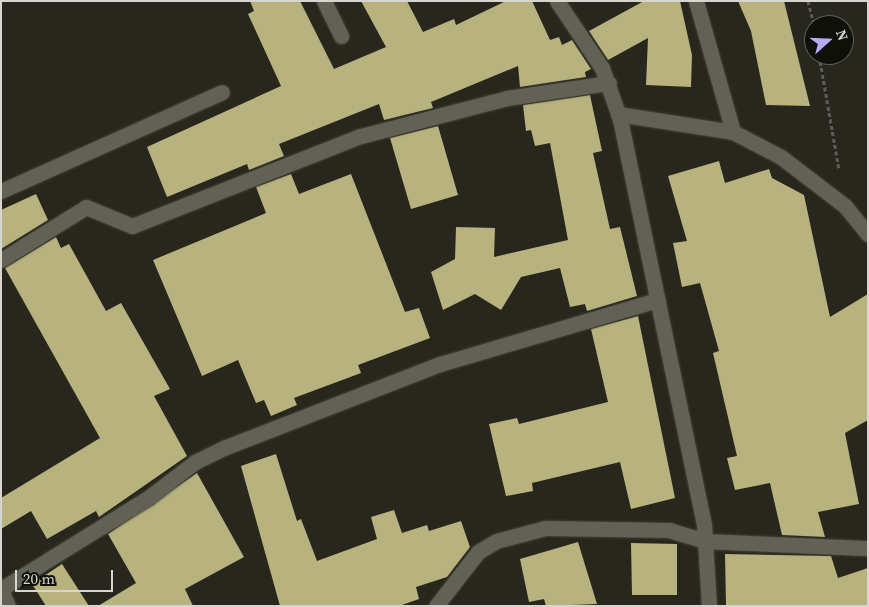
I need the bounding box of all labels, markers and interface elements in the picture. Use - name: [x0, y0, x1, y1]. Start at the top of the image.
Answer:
- north arrow: [804, 15, 854, 65]
- text: N: [831, 27, 853, 43]
- scale bar: [18, 560, 115, 592]
- text: 20 m: [23, 568, 55, 589]

